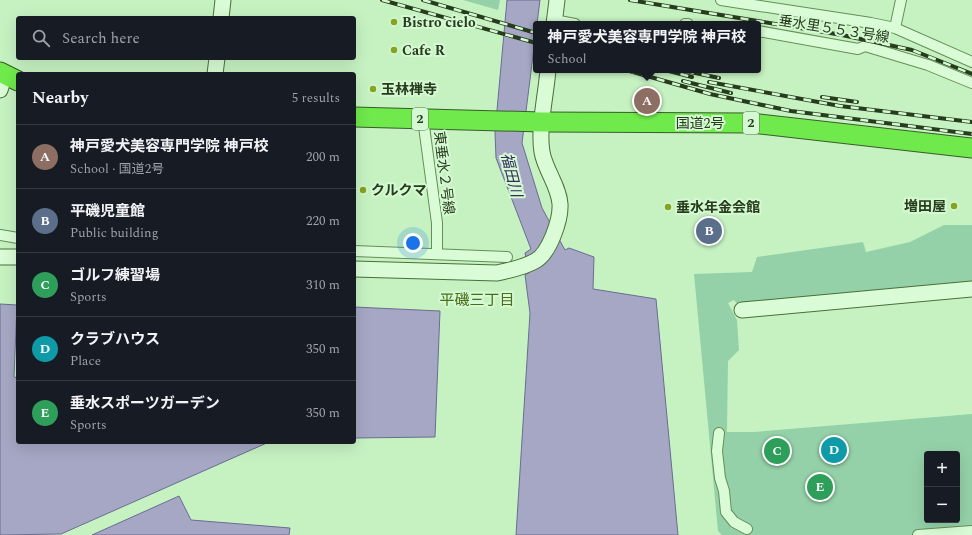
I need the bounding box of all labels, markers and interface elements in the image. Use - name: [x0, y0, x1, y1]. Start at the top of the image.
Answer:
- street label: 垂水里５５３号線: [777, 10, 891, 48]
- place label: Bistro cielo: [402, 12, 476, 33]
- search box: [16, 16, 356, 60]
- marker: Bistro cielo: [389, 17, 399, 27]
- popup: [533, 21, 761, 73]
- text: 神戸愛犬美容専門学院 神戸校: [548, 26, 746, 49]
- icon: search: [30, 27, 52, 49]
- text: Search here: [62, 27, 140, 50]
- place label: Cafe R: [402, 40, 446, 61]
- marker: Cafe R: [389, 45, 399, 55]
- text: School: [548, 49, 587, 69]
- place label: 玉林禅寺: [381, 79, 437, 100]
- marker: 玉林禅寺: [368, 84, 378, 94]
- text: Nearby: [32, 85, 88, 111]
- pin: A: [634, 86, 660, 116]
- text: 5 results: [292, 88, 340, 108]
- road number: 2: [412, 108, 428, 130]
- road number: 2: [743, 112, 759, 134]
- street label: 国道2号: [676, 113, 725, 134]
- street label: 東垂水２号線: [428, 130, 460, 216]
- text: 神戸愛犬美容専門学院 神戸校: [70, 135, 269, 158]
- text: A: [40, 147, 50, 167]
- text: 200 m: [306, 147, 340, 167]
- water label: 福田川: [494, 150, 528, 202]
- text: School · 国道2号: [70, 159, 164, 179]
- place label: クルクマ: [371, 180, 427, 201]
- marker: クルクマ: [358, 185, 368, 195]
- place label: 増田屋: [904, 196, 946, 217]
- place label: 垂水年金会館: [676, 197, 760, 218]
- text: 平磯児童館: [70, 200, 145, 223]
- marker: 増田屋: [949, 201, 959, 211]
- marker: 垂水年金会館: [663, 202, 673, 212]
- text: B: [40, 211, 50, 231]
- text: 220 m: [306, 211, 340, 231]
- pin: B: [696, 216, 722, 246]
- text: Public building: [70, 223, 159, 243]
- your location: [403, 233, 423, 253]
- text: ゴルフ練習場: [70, 264, 160, 287]
- text: C: [40, 275, 50, 295]
- text: 310 m: [306, 275, 340, 295]
- text: Sports: [70, 287, 107, 307]
- district label: 平磯三丁目: [439, 289, 515, 312]
- text: クラブハウス: [70, 328, 160, 351]
- text: D: [40, 339, 50, 359]
- text: 350 m: [306, 339, 340, 359]
- text: Place: [70, 351, 101, 371]
- text: 垂水スポーツガーデン: [70, 392, 220, 415]
- text: E: [41, 403, 49, 423]
- text: 350 m: [306, 403, 340, 423]
- text: Sports: [70, 415, 107, 435]
- pin: D: [821, 435, 847, 465]
- pin: C: [764, 436, 790, 466]
- map controls: [924, 451, 960, 523]
- button: +: [924, 451, 960, 487]
- pin: E: [807, 472, 833, 502]
- button: −: [924, 487, 960, 523]

